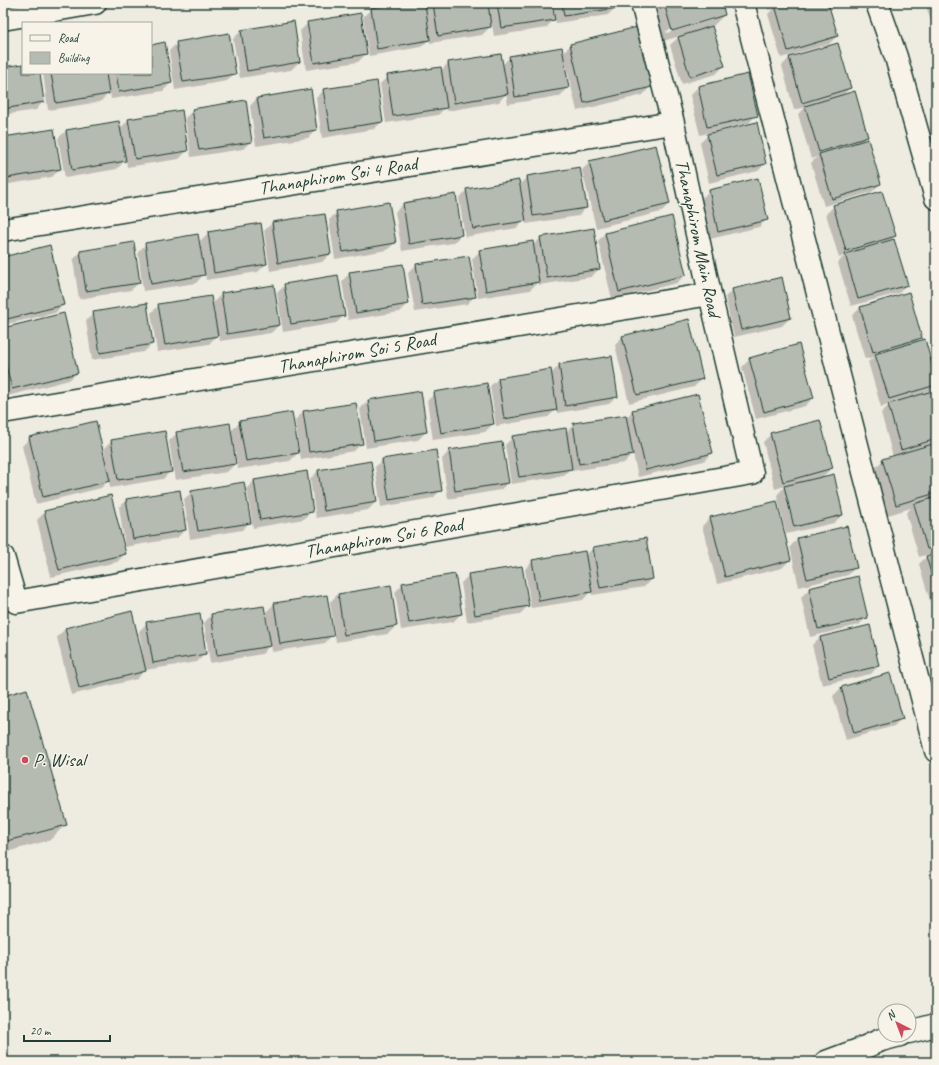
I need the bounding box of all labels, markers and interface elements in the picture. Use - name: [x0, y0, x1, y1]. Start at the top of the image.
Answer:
- legend: [22, 22, 152, 74]
- text: Road: [58, 30, 80, 46]
- text: Building: [58, 50, 90, 66]
- street label: Thanaphirom Soi 4 Road: [257, 151, 422, 200]
- street label: Thanaphirom Main Road: [670, 157, 727, 322]
- street label: Thanaphirom Soi 5 Road: [276, 327, 441, 379]
- street label: Thanaphirom Soi 6 Road: [303, 512, 468, 564]
- place label: P. Wisal: [33, 748, 89, 772]
- marker: P. Wisal: [20, 755, 30, 765]
- north arrow: [877, 1003, 917, 1043]
- text: N: [883, 1007, 899, 1023]
- scale bar: [24, 1017, 110, 1043]
- text: 20 m: [30, 1023, 52, 1039]

